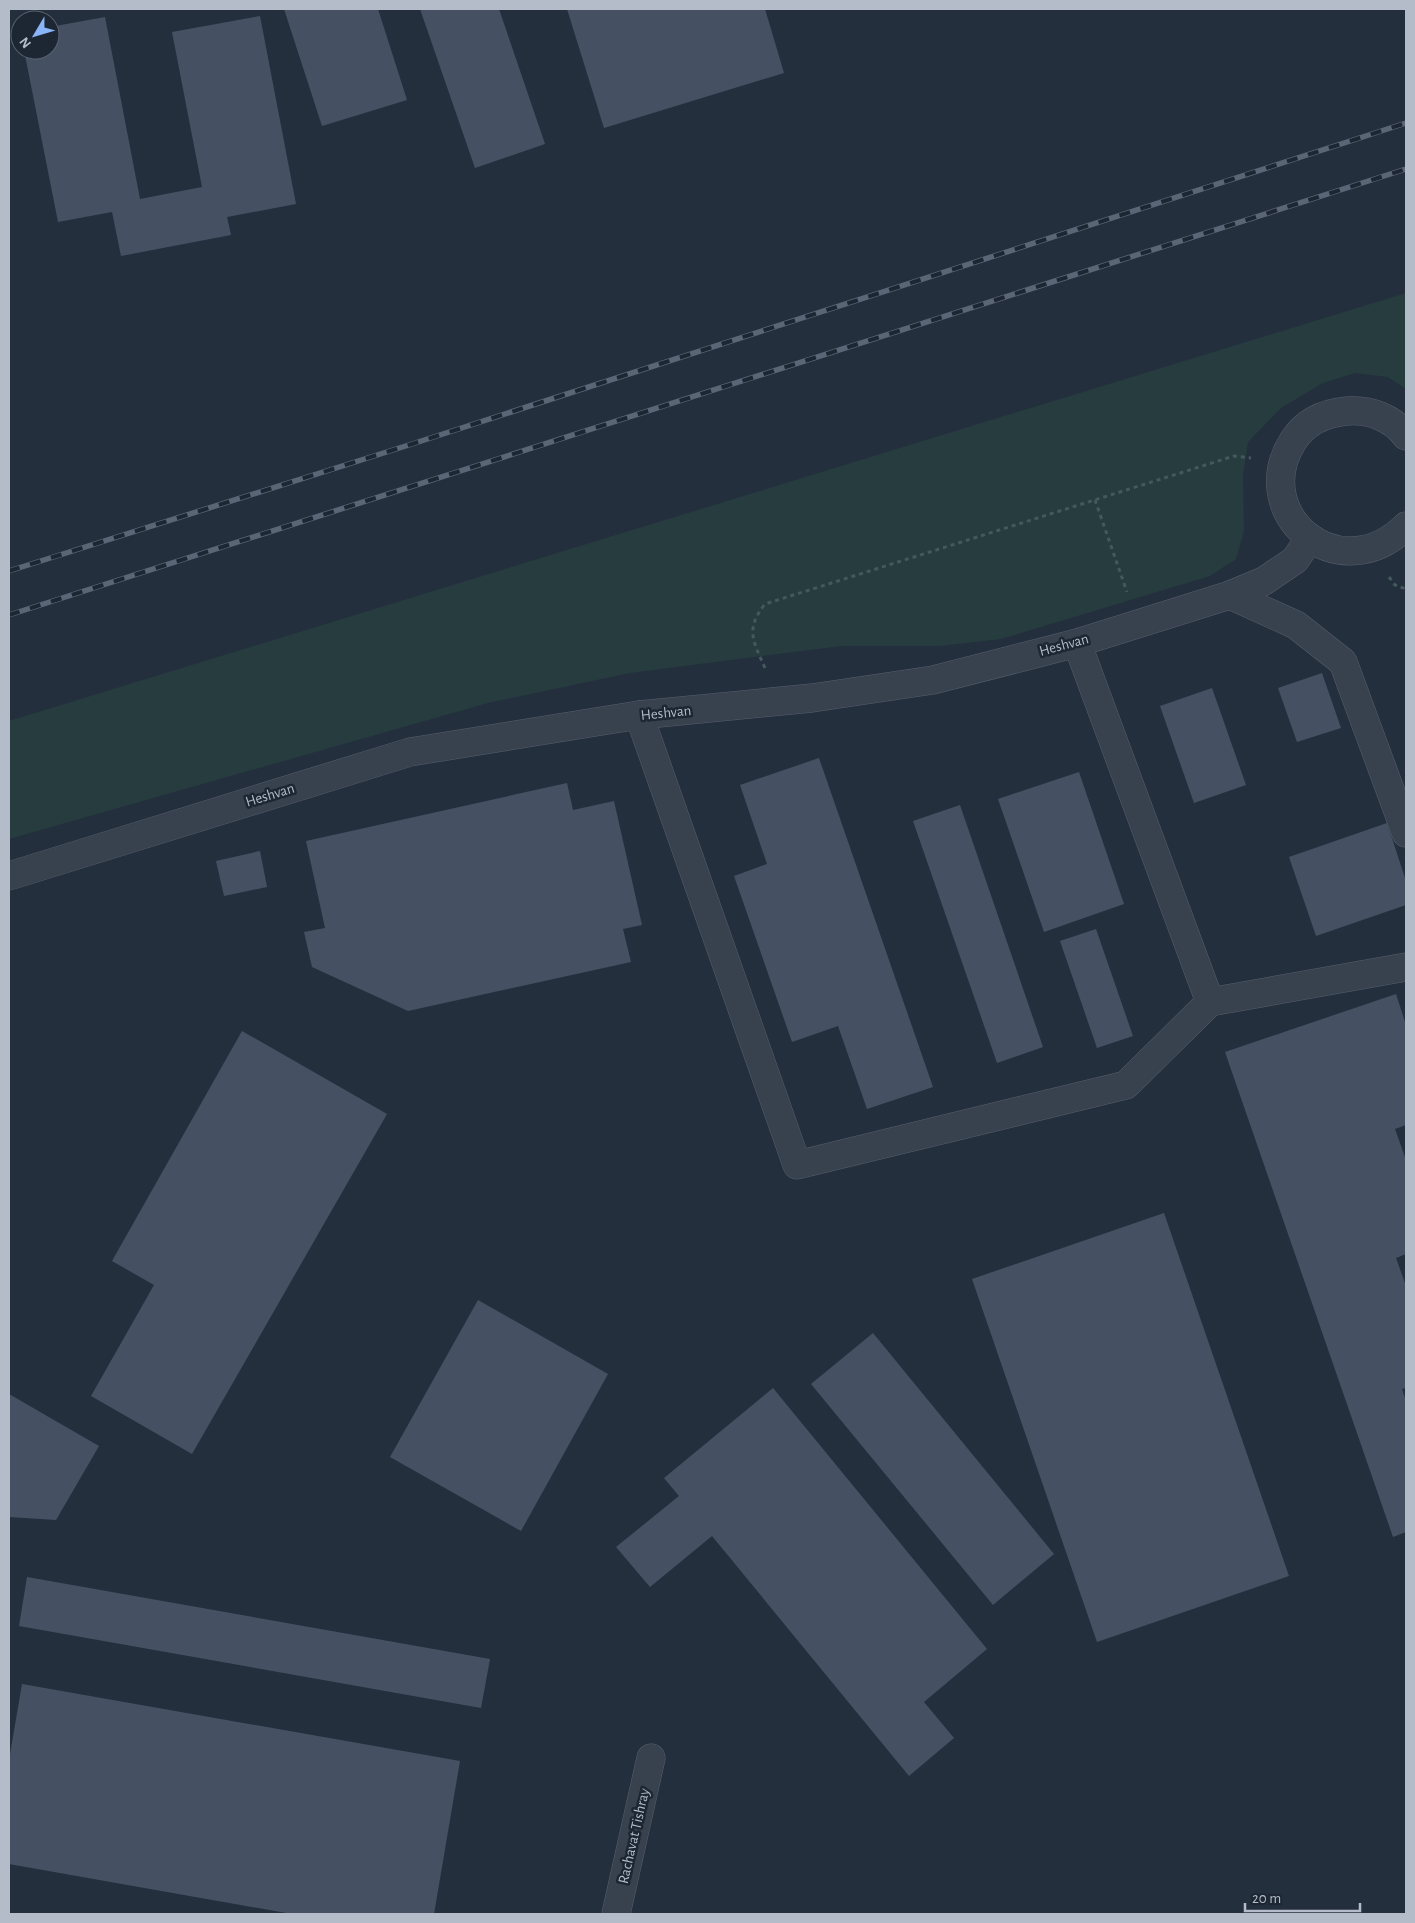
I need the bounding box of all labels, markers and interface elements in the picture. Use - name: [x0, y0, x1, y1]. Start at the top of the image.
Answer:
- north arrow: [10, 10, 60, 60]
- text: N: [17, 34, 34, 51]
- street label: Heshvan: [1038, 631, 1090, 659]
- street label: Heshvan: [640, 703, 692, 723]
- street label: Heshvan: [244, 780, 296, 810]
- street label: Rachavat Tishray: [616, 1786, 652, 1885]
- scale bar: [1245, 1880, 1360, 1912]
- text: 20 m: [1252, 1891, 1281, 1906]

